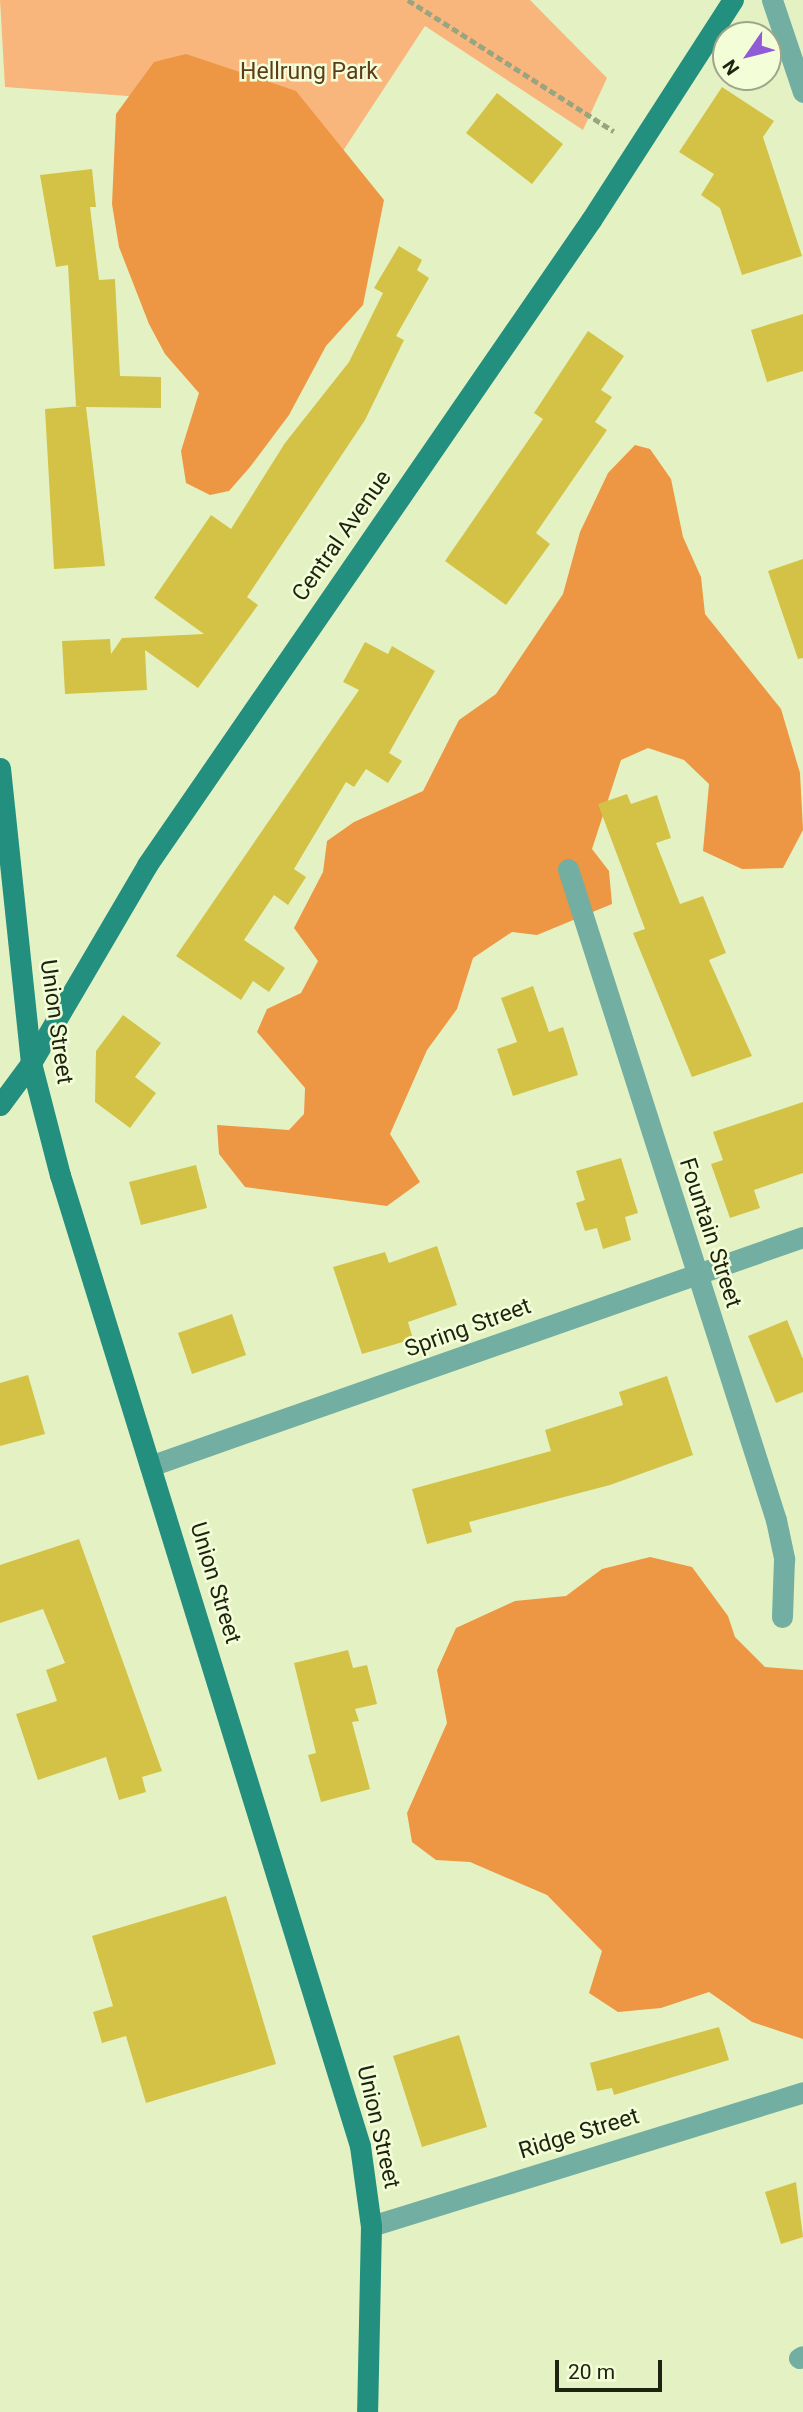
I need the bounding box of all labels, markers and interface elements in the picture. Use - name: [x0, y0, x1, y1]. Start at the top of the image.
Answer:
- north arrow: [712, 21, 782, 91]
- text: N: [718, 55, 744, 79]
- park label: Hellrung Park: [240, 58, 378, 86]
- street label: Central Avenue: [287, 465, 397, 607]
- street label: Union Street: [34, 958, 78, 1086]
- street label: Fountain Street: [673, 1155, 747, 1311]
- street label: Spring Street: [401, 1292, 535, 1364]
- street label: Union Street: [183, 1519, 247, 1647]
- street label: Union Street: [350, 2063, 406, 2191]
- street label: Ridge Street: [516, 2103, 642, 2165]
- scale bar: [558, 2346, 665, 2390]
- text: 20 m: [568, 2360, 615, 2384]

